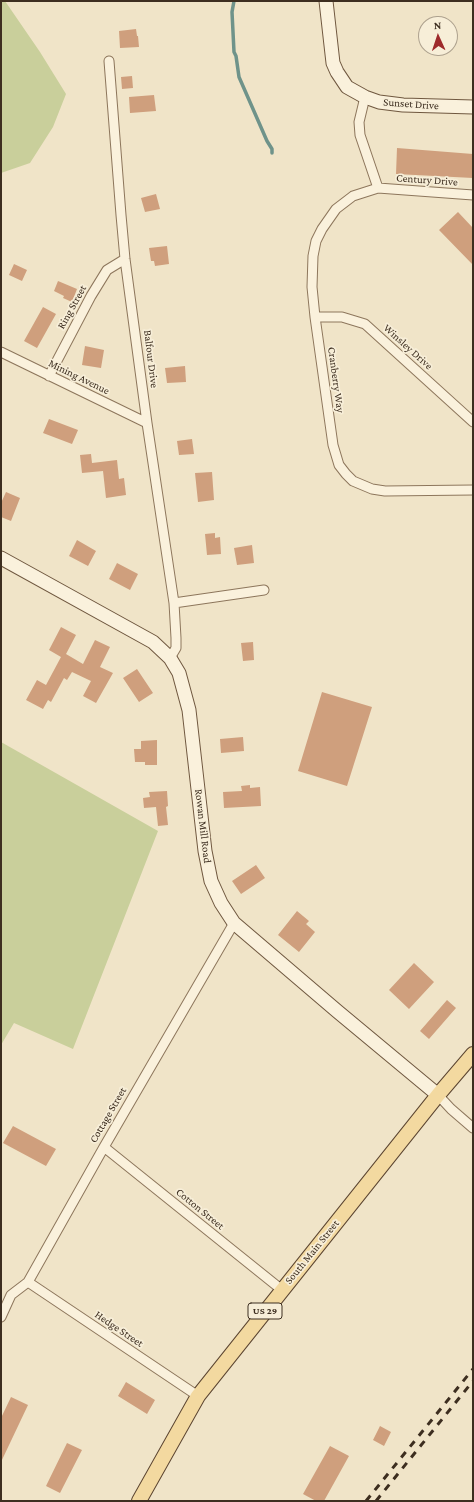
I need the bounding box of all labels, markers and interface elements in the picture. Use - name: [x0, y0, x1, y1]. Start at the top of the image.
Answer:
- north arrow: [418, 16, 458, 56]
- text: N: [433, 19, 441, 31]
- street label: Sunset Drive: [383, 95, 439, 113]
- street label: Century Drive: [396, 171, 458, 189]
- street label: Ring Street: [55, 283, 89, 331]
- street label: Winsley Drive: [381, 321, 435, 373]
- street label: Balfour Drive: [141, 329, 161, 389]
- street label: Cranberry Way: [325, 346, 347, 414]
- street label: Mining Avenue: [46, 356, 112, 398]
- street label: Rowan Mill Road: [192, 788, 214, 864]
- street label: Cottage Street: [87, 1085, 129, 1145]
- street label: Cotton Street: [173, 1186, 227, 1232]
- street label: South Main Street: [282, 1217, 342, 1287]
- road number: US 29: [248, 1303, 282, 1319]
- street label: Hedge Street: [92, 1308, 146, 1350]

